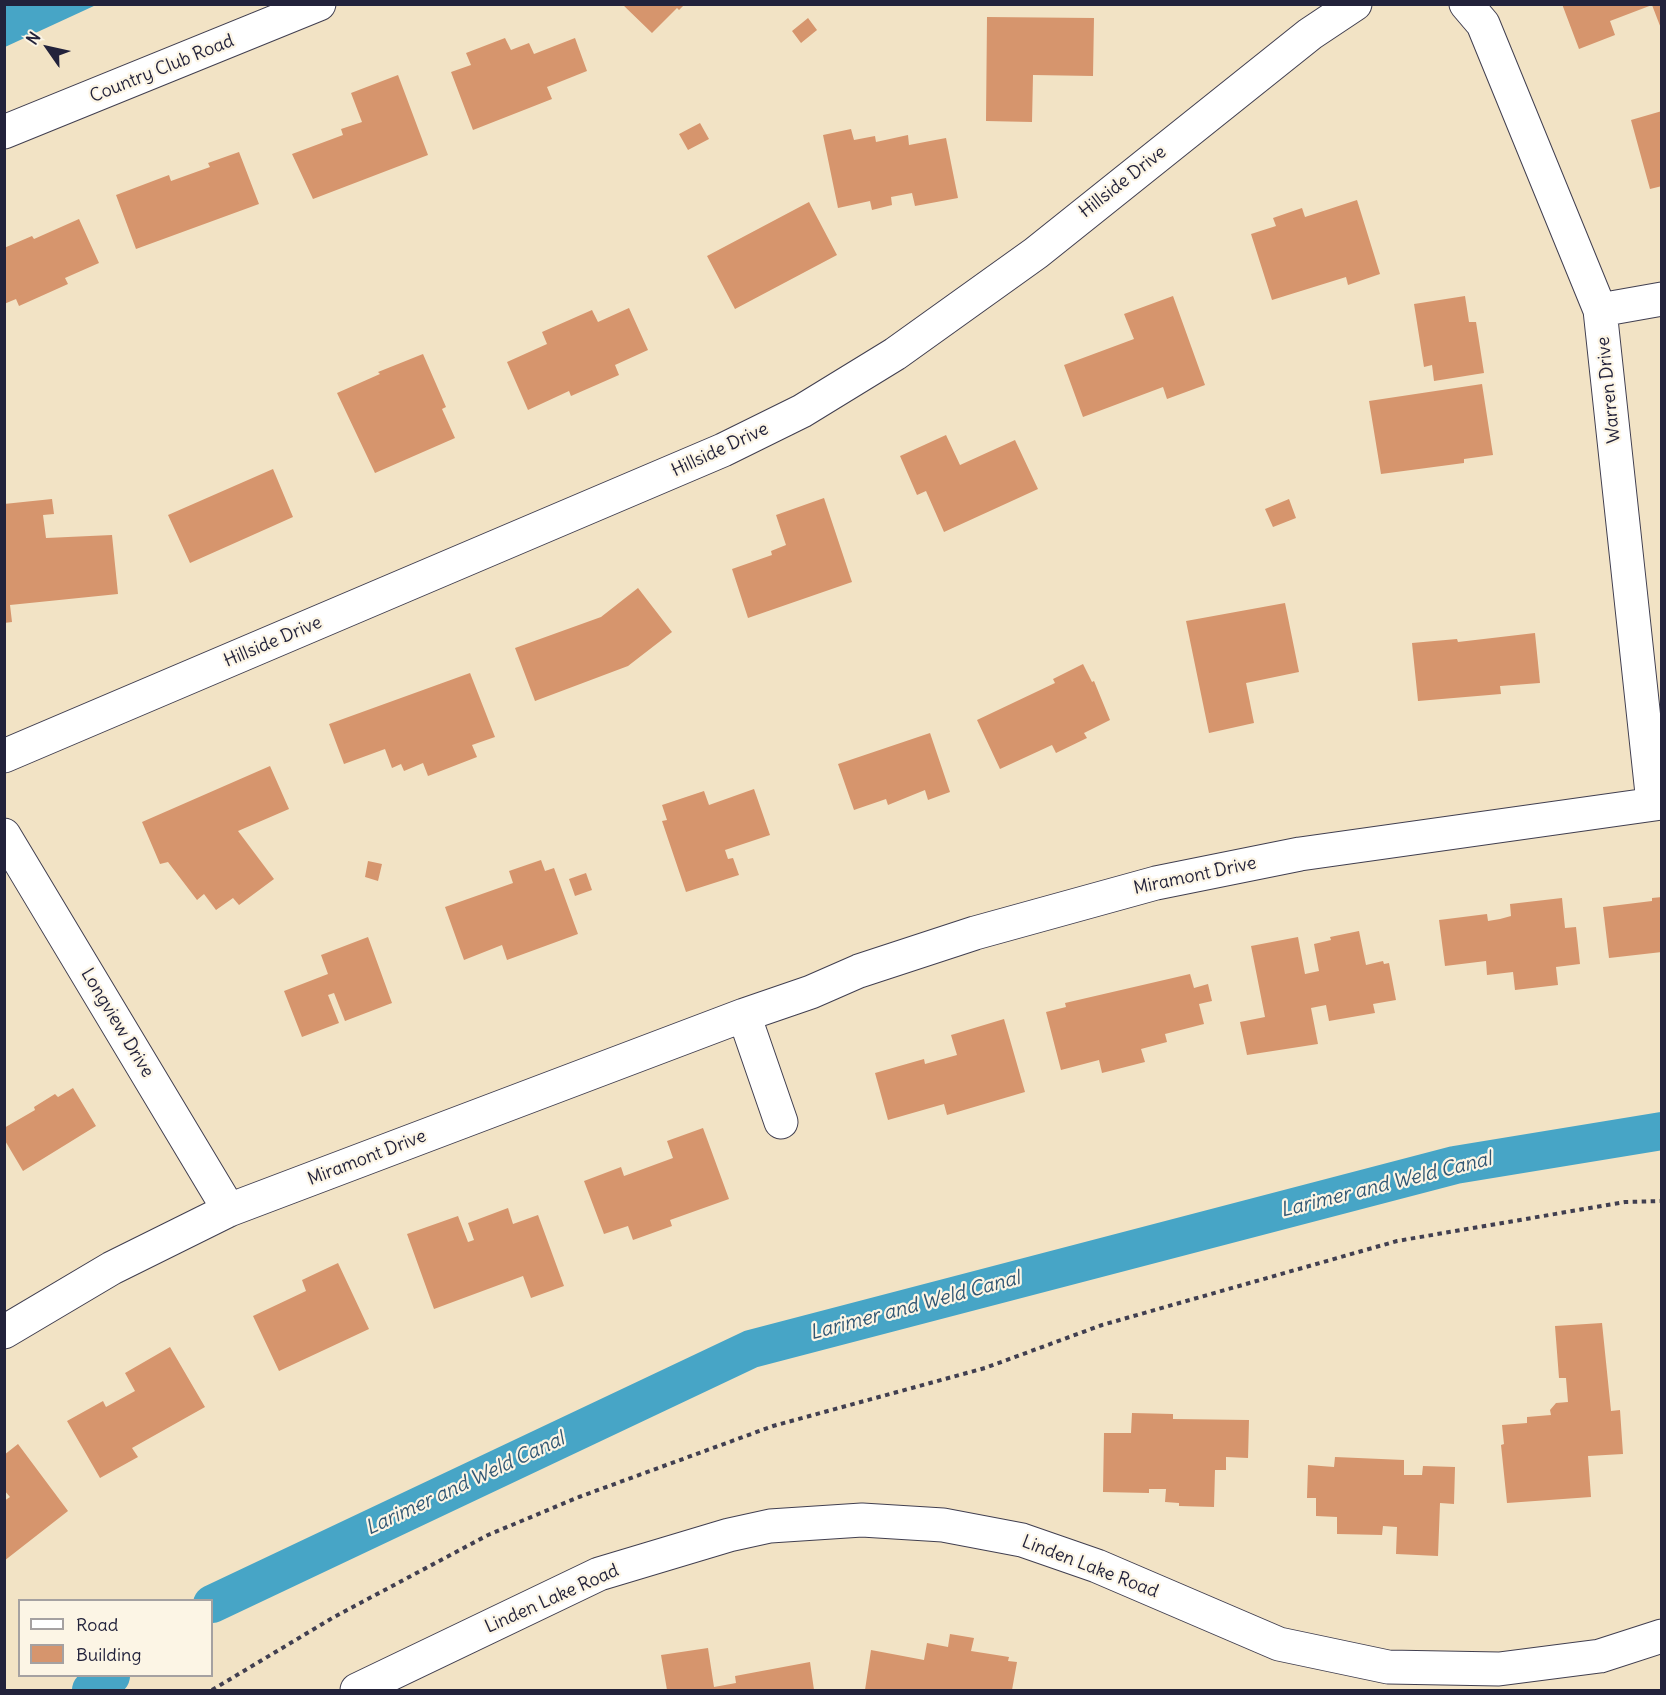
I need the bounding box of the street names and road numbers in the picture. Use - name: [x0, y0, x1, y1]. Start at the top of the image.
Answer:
- street label: Country Club Road: [87, 30, 237, 108]
- street label: Hillside Drive: [1075, 141, 1171, 223]
- street label: Warren Drive: [1593, 336, 1625, 444]
- street label: Hillside Drive: [668, 418, 772, 482]
- street label: Hillside Drive: [221, 612, 325, 672]
- street label: Miramont Drive: [1132, 852, 1258, 900]
- street label: Longview Drive: [76, 964, 158, 1082]
- street label: Miramont Drive: [305, 1126, 429, 1190]
- street label: Linden Lake Road: [1019, 1531, 1161, 1603]
- street label: Linden Lake Road: [482, 1560, 622, 1638]

